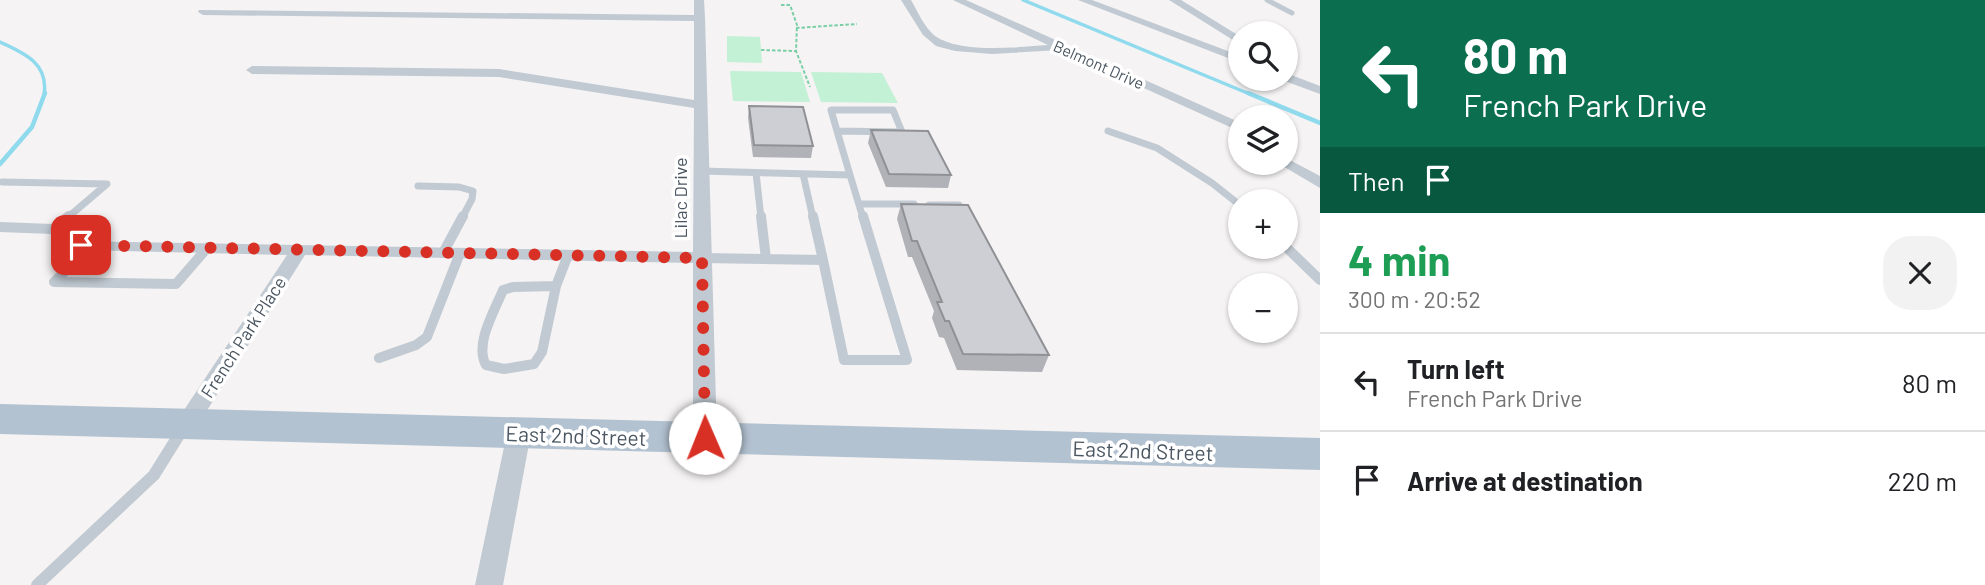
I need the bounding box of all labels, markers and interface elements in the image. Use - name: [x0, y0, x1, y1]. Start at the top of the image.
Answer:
- map controls: [1228, 21, 1298, 343]
- button: search: [1228, 21, 1298, 91]
- text: 80 m: [1463, 25, 1568, 84]
- icon: left: [1348, 28, 1439, 119]
- street label: Belmont Drive: [1051, 36, 1147, 92]
- text: French Park Drive: [1463, 85, 1707, 123]
- button: layers: [1228, 105, 1298, 175]
- street label: Lilac Drive: [669, 157, 691, 239]
- icon: arrive: [1419, 161, 1457, 199]
- text: Then: [1348, 165, 1405, 196]
- button: +: [1228, 189, 1298, 259]
- pin: [51, 215, 111, 275]
- icon: arrive: [62, 226, 100, 264]
- text: 4 min: [1348, 234, 1451, 284]
- button: close: [1883, 236, 1957, 310]
- street label: French Park Place: [196, 272, 290, 402]
- button: −: [1228, 273, 1298, 343]
- text: 300 m · 20:52: [1348, 285, 1481, 313]
- text: Turn left: [1407, 353, 1505, 384]
- icon: left: [1348, 363, 1386, 401]
- text: 80 m: [1902, 367, 1957, 398]
- text: French Park Drive: [1407, 384, 1583, 412]
- position arrow: [668, 401, 742, 475]
- street label: East 2nd Street: [505, 420, 647, 450]
- street label: East 2nd Street: [1072, 435, 1214, 465]
- icon: arrive: [1348, 461, 1386, 499]
- text: Arrive at destination: [1407, 465, 1643, 496]
- text: 220 m: [1888, 465, 1957, 496]

